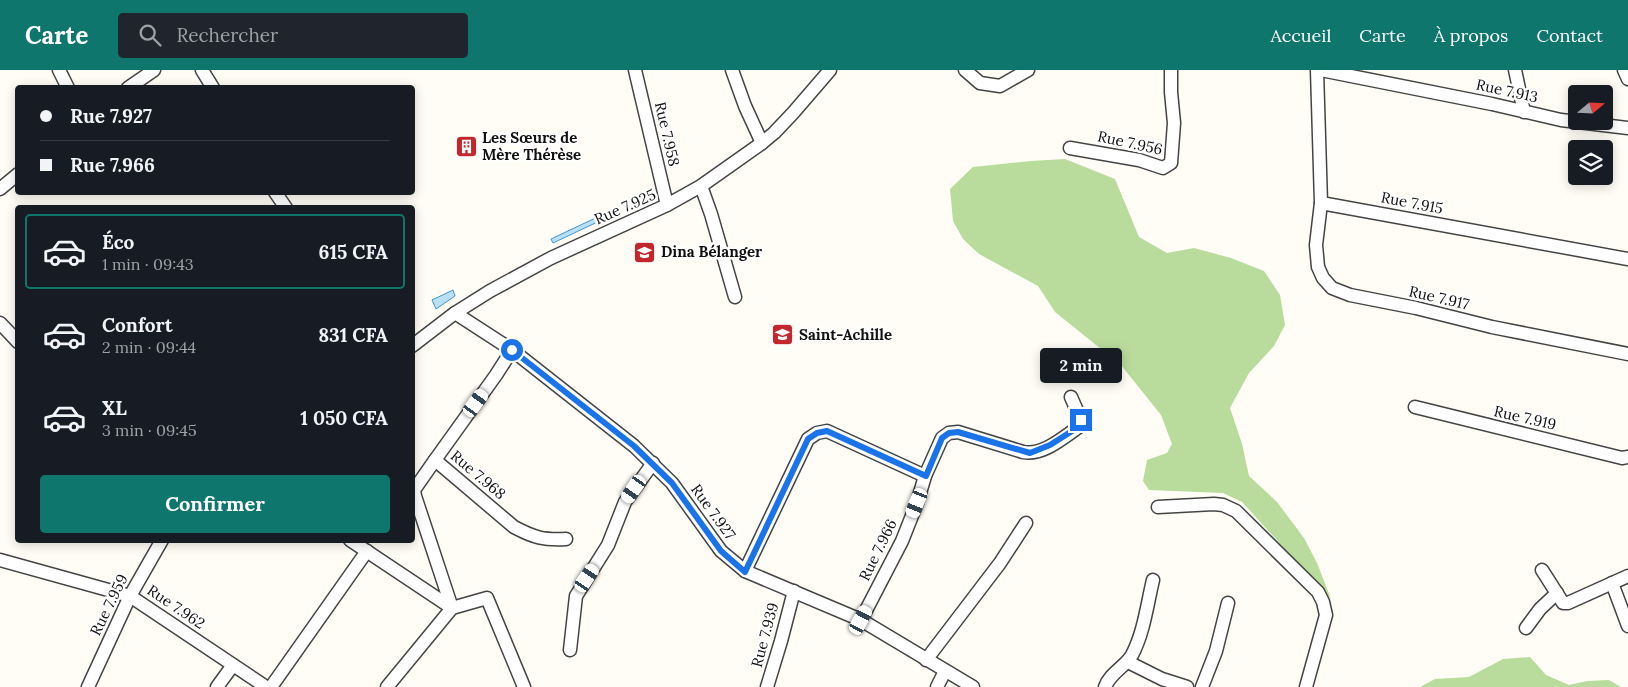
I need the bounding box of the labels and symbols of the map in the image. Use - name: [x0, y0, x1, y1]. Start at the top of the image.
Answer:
- street label: Rue 7.913: [1474, 75, 1540, 106]
- north arrow: [1568, 85, 1612, 130]
- street label: Rue 7.958: [651, 100, 684, 168]
- street label: Rue 7.956: [1096, 126, 1164, 159]
- place label: Les Sœurs de Mère Thérèse: [482, 128, 581, 164]
- building icon: Les Sœurs de Mère Thérèse: [454, 135, 478, 159]
- street label: Rue 7.925: [591, 185, 658, 229]
- street label: Rue 7.915: [1380, 187, 1445, 218]
- school or university icon: Dina Bélanger: [633, 240, 657, 264]
- place label: Dina Bélanger: [661, 242, 763, 261]
- street label: Rue 7.917: [1407, 281, 1471, 314]
- school or university icon: Saint-Achille: [771, 323, 795, 347]
- place label: Saint-Achille: [799, 325, 892, 344]
- route start: [501, 339, 523, 361]
- callout: 2 min: [1040, 348, 1122, 382]
- car: [461, 386, 490, 420]
- street label: Rue 7.919: [1492, 401, 1558, 434]
- route end: [1070, 409, 1092, 431]
- street label: Rue 7.968: [447, 446, 510, 503]
- car: [619, 472, 648, 506]
- street label: Rue 7.927: [687, 480, 740, 543]
- car: [904, 486, 929, 520]
- street label: Rue 7.966: [854, 516, 901, 584]
- car: [572, 561, 601, 595]
- street label: Rue 7.959: [86, 571, 132, 639]
- street label: Rue 7.962: [144, 580, 209, 633]
- street label: Rue 7.939: [747, 600, 782, 669]
- car: [847, 603, 874, 637]

